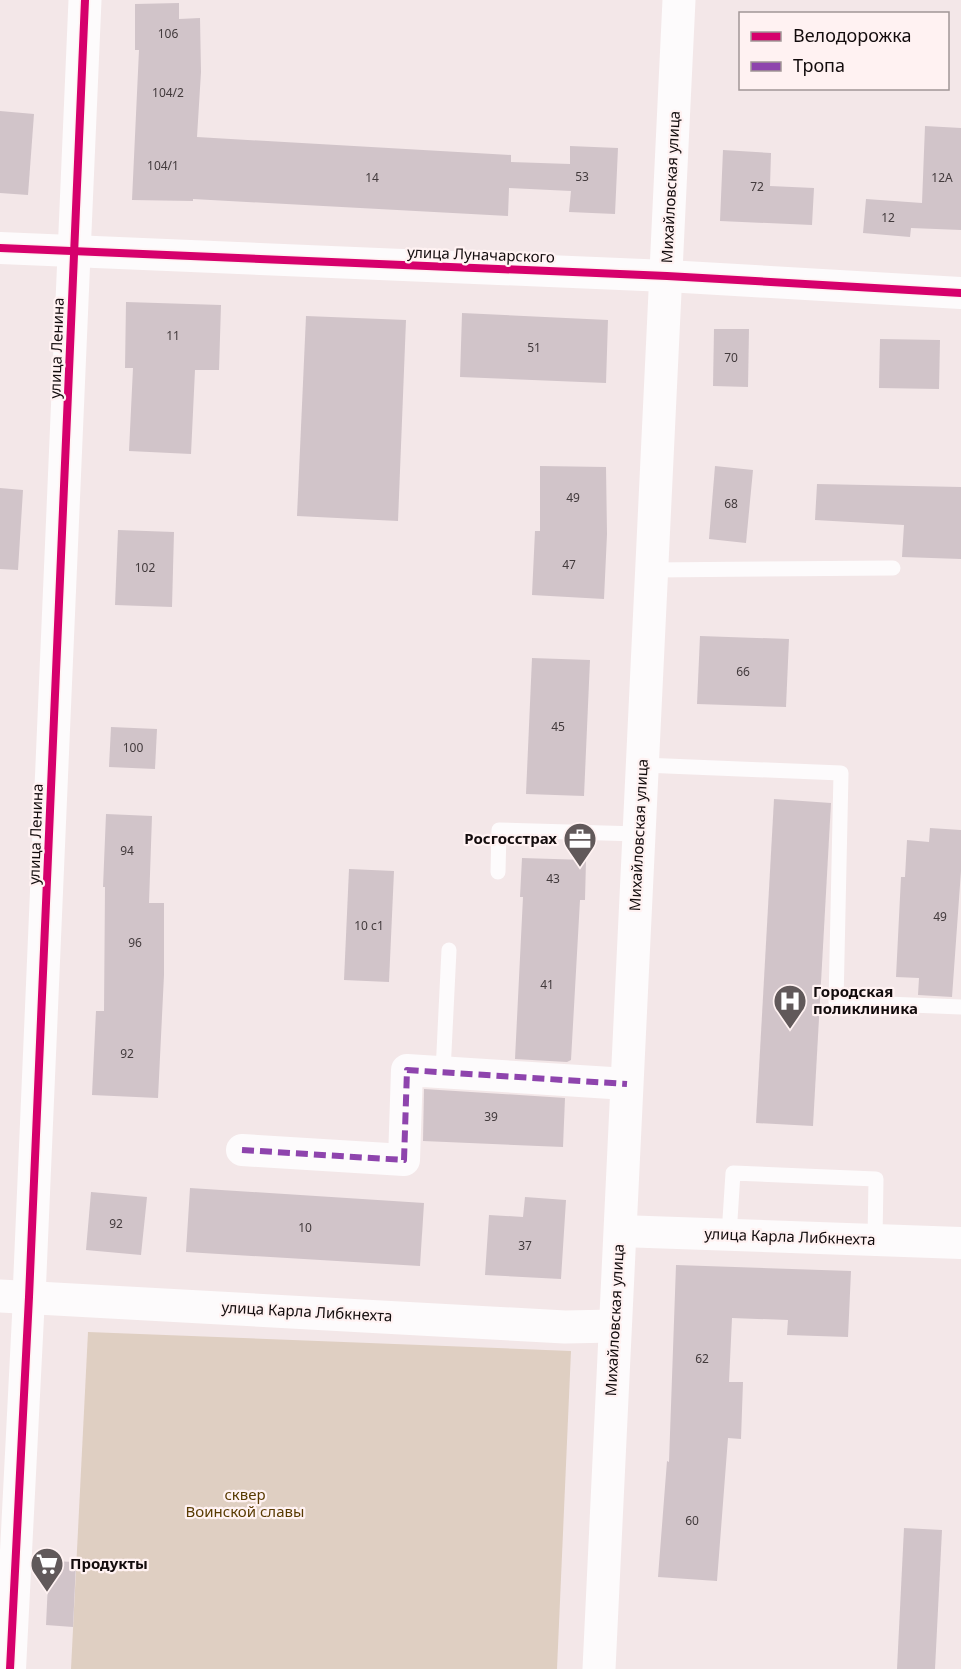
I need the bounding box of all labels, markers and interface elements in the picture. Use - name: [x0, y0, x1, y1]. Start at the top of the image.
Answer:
- legend: [739, 12, 949, 90]
- text: Велодорожка: [793, 23, 911, 47]
- house number: 106: [158, 25, 178, 42]
- text: Тропа: [793, 53, 845, 77]
- house number: 104/2: [152, 84, 184, 101]
- street label: Михайловская улица: [656, 110, 684, 264]
- house number: 104/1: [147, 157, 179, 174]
- house number: 53: [575, 168, 589, 185]
- house number: 14: [365, 169, 379, 186]
- house number: 12А: [931, 169, 953, 186]
- house number: 72: [750, 178, 764, 195]
- house number: 12: [881, 209, 895, 226]
- street label: улица Луначарского: [407, 241, 555, 267]
- street label: улица Ленина: [44, 297, 68, 399]
- house number: 11: [166, 327, 180, 344]
- house number: 51: [527, 339, 541, 356]
- house number: 70: [724, 349, 738, 366]
- house number: 49: [566, 489, 580, 506]
- house number: 68: [724, 495, 738, 512]
- house number: 47: [562, 556, 576, 573]
- house number: 102: [135, 559, 155, 576]
- house number: 66: [736, 663, 750, 680]
- house number: 45: [551, 718, 565, 735]
- house number: 100: [123, 739, 143, 756]
- street label: Михайловская улица: [624, 758, 652, 912]
- street label: улица Ленина: [23, 783, 47, 885]
- office icon: Росгосстрах: [562, 821, 598, 868]
- place label: Росгосстрах: [464, 828, 557, 848]
- house number: 94: [120, 842, 134, 859]
- house number: 43: [546, 870, 560, 887]
- house number: 49: [933, 908, 947, 925]
- house number: 10 с1: [354, 917, 384, 934]
- house number: 96: [128, 934, 142, 951]
- house number: 41: [540, 976, 554, 993]
- place label: Городская поликлиника: [813, 981, 918, 1018]
- hospital icon: Городская поликлиника: [772, 983, 808, 1030]
- house number: 92: [120, 1045, 134, 1062]
- house number: 39: [484, 1108, 498, 1125]
- house number: 92: [109, 1215, 123, 1232]
- house number: 10: [298, 1219, 312, 1236]
- street label: улица Карла Либкнехта: [704, 1223, 876, 1249]
- house number: 37: [518, 1237, 532, 1254]
- street label: Михайловская улица: [600, 1243, 628, 1397]
- street label: улица Карла Либкнехта: [221, 1297, 393, 1325]
- house number: 62: [695, 1350, 709, 1367]
- park label: сквер Воинской славы: [186, 1484, 304, 1521]
- house number: 60: [685, 1512, 699, 1529]
- supermarket icon: Продукты: [29, 1546, 65, 1593]
- place label: Продукты: [70, 1553, 148, 1573]

